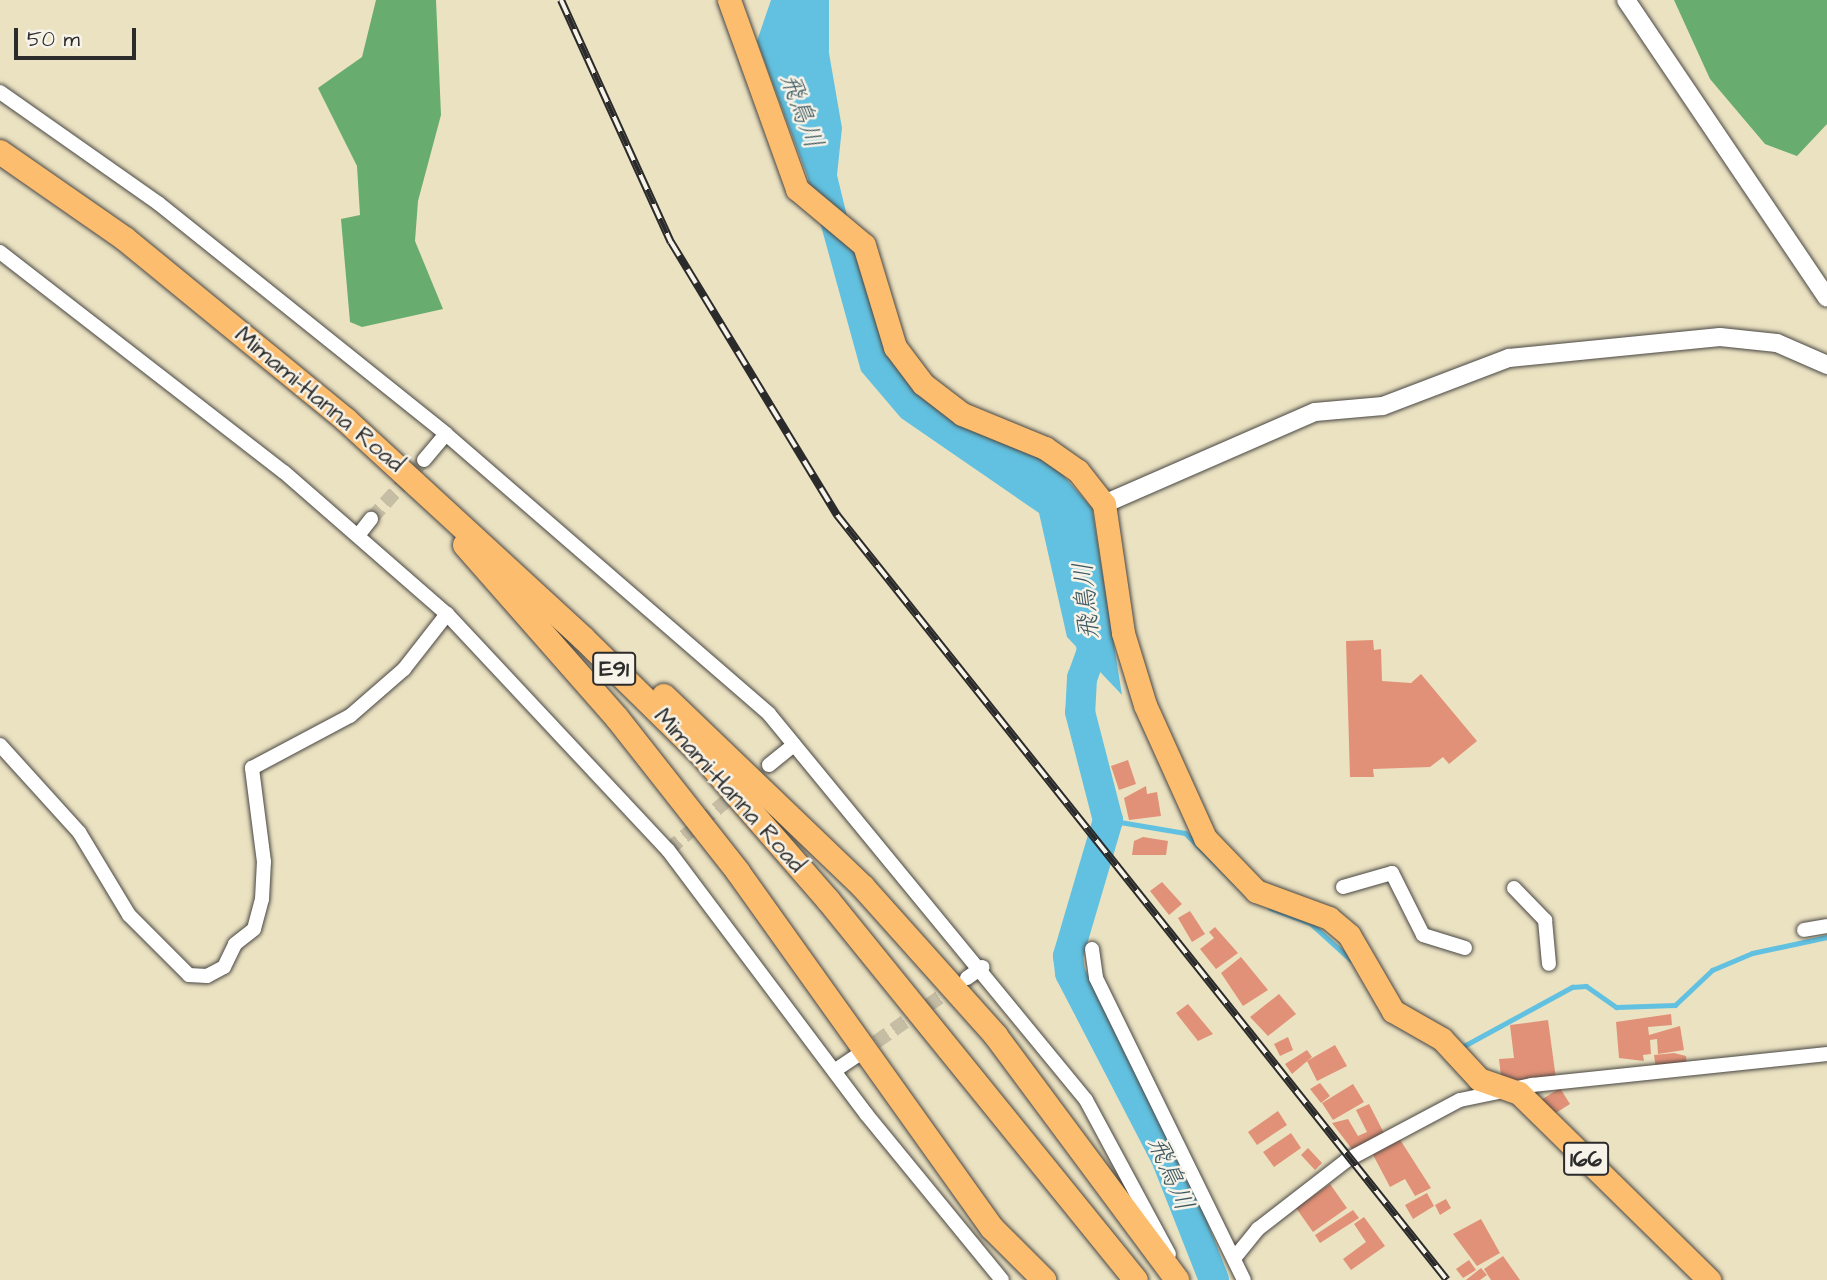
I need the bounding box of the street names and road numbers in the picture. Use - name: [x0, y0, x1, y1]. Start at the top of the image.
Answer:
- street label: Mimami-Hanna Road: [229, 321, 409, 479]
- road number: E91: [591, 650, 637, 688]
- street label: Mimami-Hanna Road: [647, 703, 811, 879]
- road number: 166: [1562, 1140, 1610, 1178]

